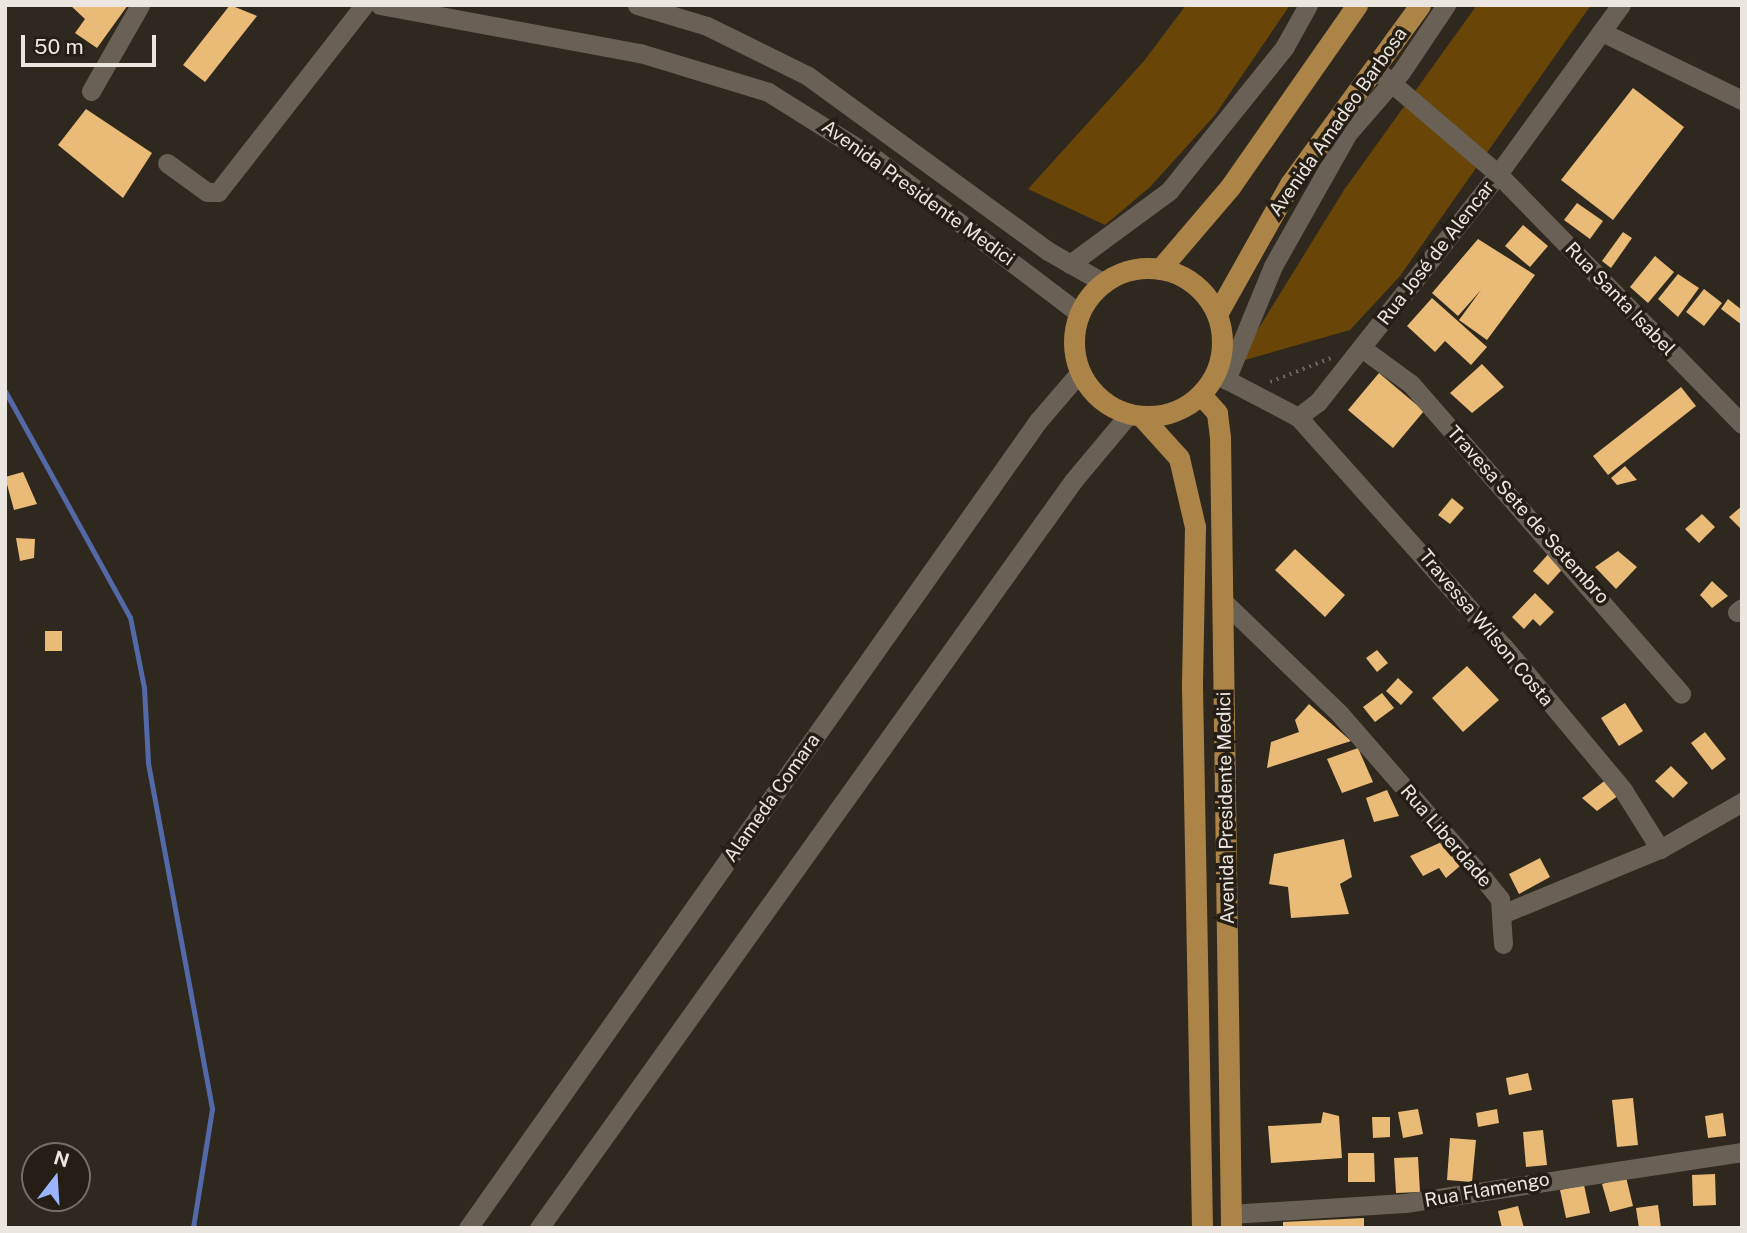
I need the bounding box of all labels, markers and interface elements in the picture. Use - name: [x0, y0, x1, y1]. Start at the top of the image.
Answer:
- scale bar: [24, 21, 159, 65]
- street label: Avenida Amadeo Barbosa: [1264, 23, 1412, 221]
- text: 50 m: [34, 34, 84, 59]
- street label: Avenida Presidente Medici: [817, 115, 1019, 271]
- street label: Rua José de Alencar: [1372, 176, 1500, 330]
- street label: Rua Santa Isabel: [1560, 238, 1680, 360]
- street label: Travesa Sete de Setembro: [1442, 421, 1614, 609]
- street label: Travessa Wilson Costa: [1414, 545, 1558, 711]
- street label: Avenida Presidente Medici: [1213, 691, 1239, 925]
- street label: Alameda Comara: [719, 729, 825, 867]
- street label: Rua Liberdade: [1395, 780, 1497, 892]
- north arrow: [21, 1142, 91, 1212]
- text: N: [51, 1146, 72, 1172]
- street label: Rua Flamengo: [1423, 1168, 1551, 1212]

